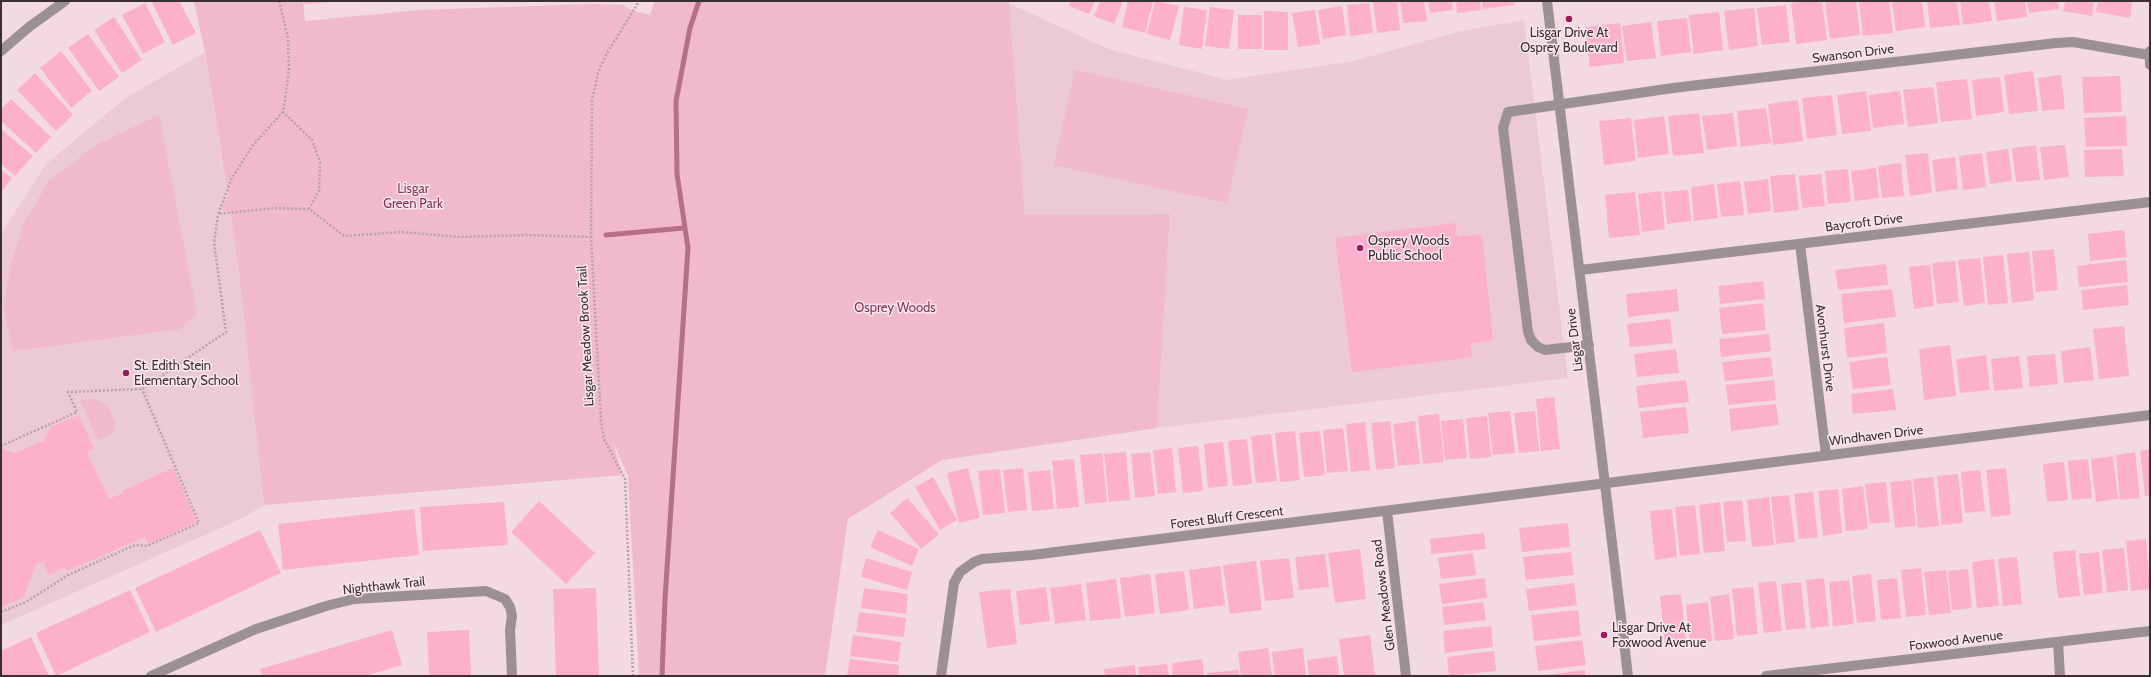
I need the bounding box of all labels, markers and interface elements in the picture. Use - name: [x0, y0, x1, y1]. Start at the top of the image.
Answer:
- marker: Lisgar Drive At Osprey Boulevard: [1564, 14, 1574, 24]
- place label: Lisgar Drive At Osprey Boulevard: [1520, 25, 1618, 56]
- street label: Swanson Drive: [1811, 41, 1895, 67]
- park label: Lisgar Green Park: [383, 181, 443, 212]
- street label: Baycroft Drive: [1824, 211, 1904, 235]
- place label: Osprey Woods Public School: [1368, 233, 1449, 264]
- marker: Osprey Woods Public School: [1355, 243, 1365, 253]
- street label: Lisgar Meadow Brook Trail: [575, 265, 597, 407]
- park label: Osprey Woods: [854, 300, 936, 316]
- street label: Avonhurst Drive: [1812, 303, 1838, 393]
- street label: Lisgar Drive: [1563, 308, 1587, 372]
- place label: St. Edith Stein Elementary School: [134, 358, 238, 389]
- marker: St. Edith Stein Elementary School: [121, 368, 131, 378]
- street label: Windhaven Drive: [1828, 422, 1924, 450]
- street label: Forest Bluff Crescent: [1170, 503, 1284, 533]
- street label: Glen Meadows Road: [1369, 538, 1399, 652]
- street label: Nighthawk Trail: [342, 574, 426, 598]
- place label: Lisgar Drive At Foxwood Avenue: [1612, 620, 1706, 651]
- street label: Foxwood Avenue: [1908, 628, 2004, 654]
- marker: Lisgar Drive At Foxwood Avenue: [1599, 630, 1609, 640]

